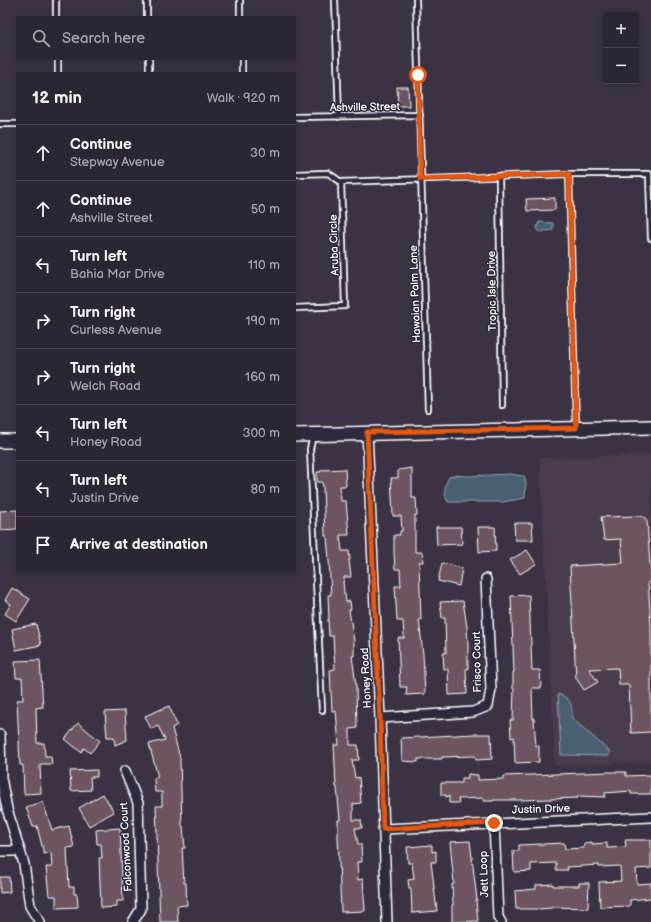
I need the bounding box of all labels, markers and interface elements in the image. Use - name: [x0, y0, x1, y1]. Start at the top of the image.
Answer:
- map controls: [603, 12, 639, 84]
- button: +: [603, 12, 639, 48]
- search box: [16, 16, 296, 60]
- icon: search: [30, 27, 52, 49]
- text: Search here: [62, 29, 145, 48]
- button: −: [603, 48, 639, 84]
- route start: [409, 66, 427, 84]
- text: 12 min: [32, 88, 82, 108]
- text: Walk · 920 m: [207, 90, 280, 106]
- street label: Ashville Street: [330, 100, 401, 114]
- text: Continue: [70, 135, 132, 154]
- icon: ahead: [32, 142, 54, 164]
- text: 30 m: [250, 145, 280, 161]
- text: Stepway Avenue: [70, 154, 165, 170]
- text: Continue: [70, 191, 132, 210]
- icon: ahead: [32, 198, 54, 220]
- text: 50 m: [251, 201, 280, 217]
- text: Ashville Street: [70, 210, 153, 226]
- street label: Aruba Circle: [326, 214, 342, 276]
- street label: Hawaian Palm Lane: [407, 244, 423, 343]
- text: Turn left: [70, 247, 127, 266]
- street label: Tropic Isle Drive: [485, 250, 499, 331]
- icon: left: [32, 254, 54, 276]
- text: 110 m: [248, 257, 280, 273]
- text: Bahia Mar Drive: [70, 266, 165, 282]
- text: Turn right: [70, 303, 135, 322]
- icon: right: [32, 310, 54, 332]
- text: 190 m: [246, 313, 280, 329]
- text: Curless Avenue: [70, 322, 162, 338]
- text: Turn right: [70, 359, 135, 378]
- icon: right: [32, 366, 54, 388]
- text: 160 m: [245, 369, 280, 385]
- text: Welch Road: [70, 378, 141, 394]
- text: Turn left: [70, 415, 127, 434]
- icon: left: [32, 422, 54, 444]
- text: 300 m: [242, 425, 280, 441]
- text: Honey Road: [70, 434, 142, 450]
- text: Turn left: [70, 471, 127, 490]
- icon: left: [32, 478, 54, 500]
- text: 80 m: [251, 481, 280, 497]
- text: Justin Drive: [70, 490, 139, 506]
- icon: arrive: [32, 534, 54, 556]
- text: Arrive at destination: [70, 535, 208, 554]
- street label: Frisco Court: [470, 631, 484, 693]
- street label: Honey Road: [358, 647, 374, 709]
- street label: Falconwood Court: [117, 801, 135, 892]
- street label: Justin Drive: [512, 801, 571, 817]
- route end: [485, 814, 503, 832]
- street label: Jett Loop: [477, 850, 491, 898]

